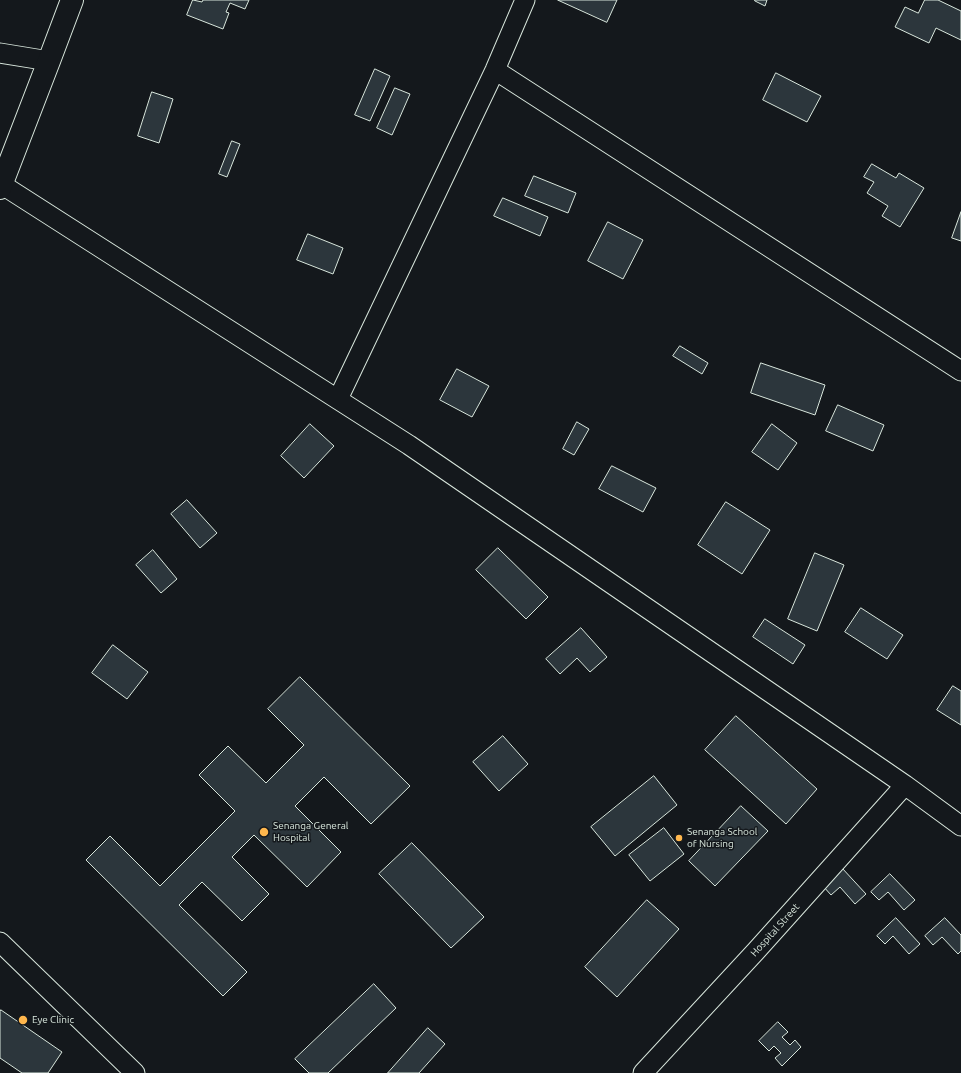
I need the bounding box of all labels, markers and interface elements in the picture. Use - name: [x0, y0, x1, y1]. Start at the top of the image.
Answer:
- place label: Senanga General Hospital: [273, 820, 348, 844]
- marker: Senanga General Hospital: [258, 826, 270, 838]
- place label: Senanga School of Nursing: [687, 826, 757, 850]
- marker: Senanga School of Nursing: [674, 833, 684, 843]
- street label: Hospital Street: [748, 901, 802, 959]
- marker: Eye Clinic: [17, 1014, 29, 1026]
- place label: Eye Clinic: [32, 1014, 74, 1026]

